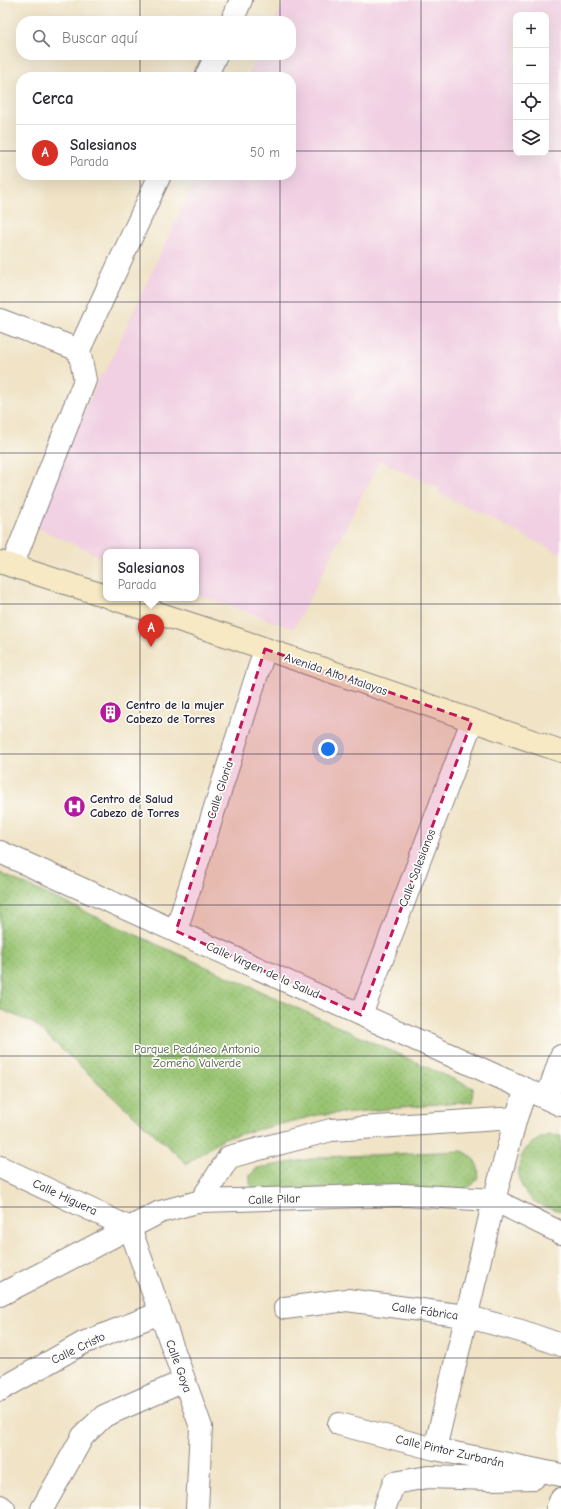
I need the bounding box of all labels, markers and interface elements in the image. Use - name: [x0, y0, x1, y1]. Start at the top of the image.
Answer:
- map controls: [513, 12, 549, 156]
- button: +: [513, 12, 549, 48]
- search box: [16, 16, 296, 60]
- icon: search: [30, 27, 52, 49]
- text: Buscar aquí: [62, 29, 138, 47]
- button: −: [513, 48, 549, 84]
- button: locate: [513, 84, 549, 120]
- text: Cerca: [32, 89, 74, 108]
- button: layers: [513, 120, 549, 156]
- text: Salesianos: [70, 136, 137, 154]
- text: A: [41, 145, 49, 160]
- text: 50 m: [250, 145, 280, 160]
- text: Parada: [70, 154, 109, 169]
- popup: [103, 549, 199, 601]
- text: Salesianos: [118, 559, 184, 577]
- text: Parada: [118, 577, 156, 592]
- pin: A: [138, 614, 164, 647]
- street label: Avenida Alto Atalayas: [283, 650, 389, 698]
- place label: Centro de la mujer Cabezo de Torres: [126, 698, 224, 726]
- building icon: Centro de la mujer Cabezo de Torres: [97, 699, 123, 725]
- your location: [318, 739, 338, 759]
- street label: Calle Gloria: [204, 759, 236, 821]
- place label: Centro de Salud Cabezo de Torres: [90, 792, 179, 820]
- hospital icon: Centro de Salud Cabezo de Torres: [61, 793, 87, 819]
- street label: Calle Salesianos: [396, 827, 438, 909]
- street label: Calle Virgen de la Salud: [204, 939, 322, 1001]
- park label: Parque Pedáneo Antonio Zomeño Valverde: [134, 1042, 260, 1070]
- street label: Calle Higuera: [31, 1176, 99, 1218]
- street label: Calle Pilar: [248, 1191, 300, 1207]
- street label: Calle Fábrica: [391, 1299, 459, 1323]
- street label: Calle Cristo: [49, 1329, 107, 1367]
- street label: Calle Goya: [163, 1338, 195, 1394]
- street label: Calle Pintor Zurbarán: [394, 1432, 506, 1470]

